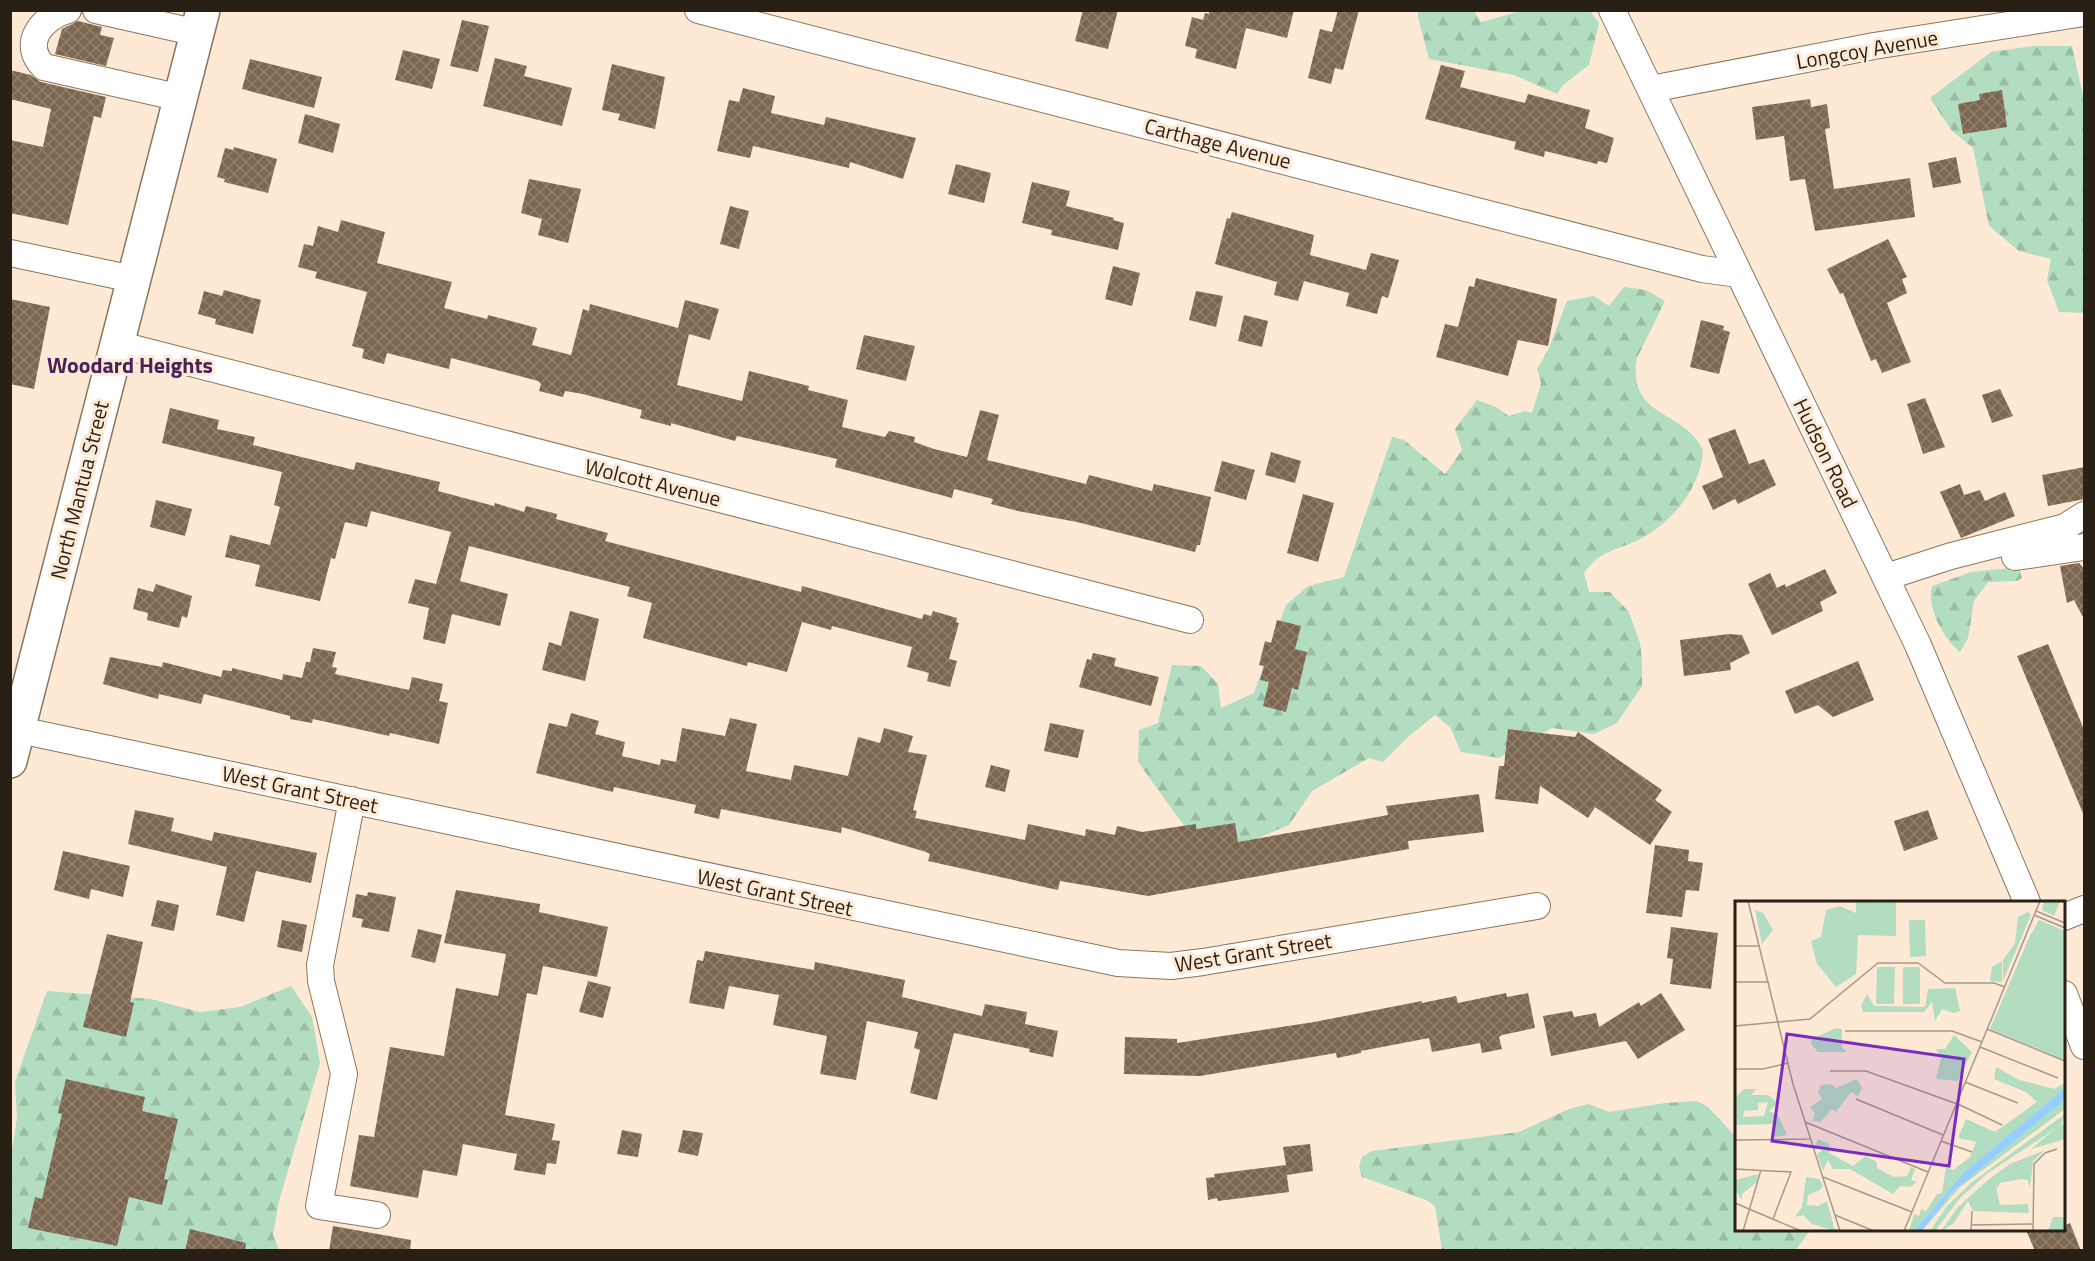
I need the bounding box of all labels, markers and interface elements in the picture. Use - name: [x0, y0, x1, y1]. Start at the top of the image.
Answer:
- street label: Longcoy Avenue: [1794, 21, 1940, 77]
- street label: Carthage Avenue: [1141, 109, 1295, 177]
- district label: Woodard Heights: [47, 348, 213, 382]
- street label: Hudson Road: [1786, 393, 1866, 513]
- street label: North Mantua Street: [41, 397, 117, 583]
- street label: Wolcott Avenue: [582, 450, 724, 514]
- street label: West Grant Street: [219, 757, 382, 821]
- street label: West Grant Street: [694, 860, 857, 924]
- inset map: [1735, 901, 2065, 1231]
- street label: West Grant Street: [1172, 924, 1334, 980]

